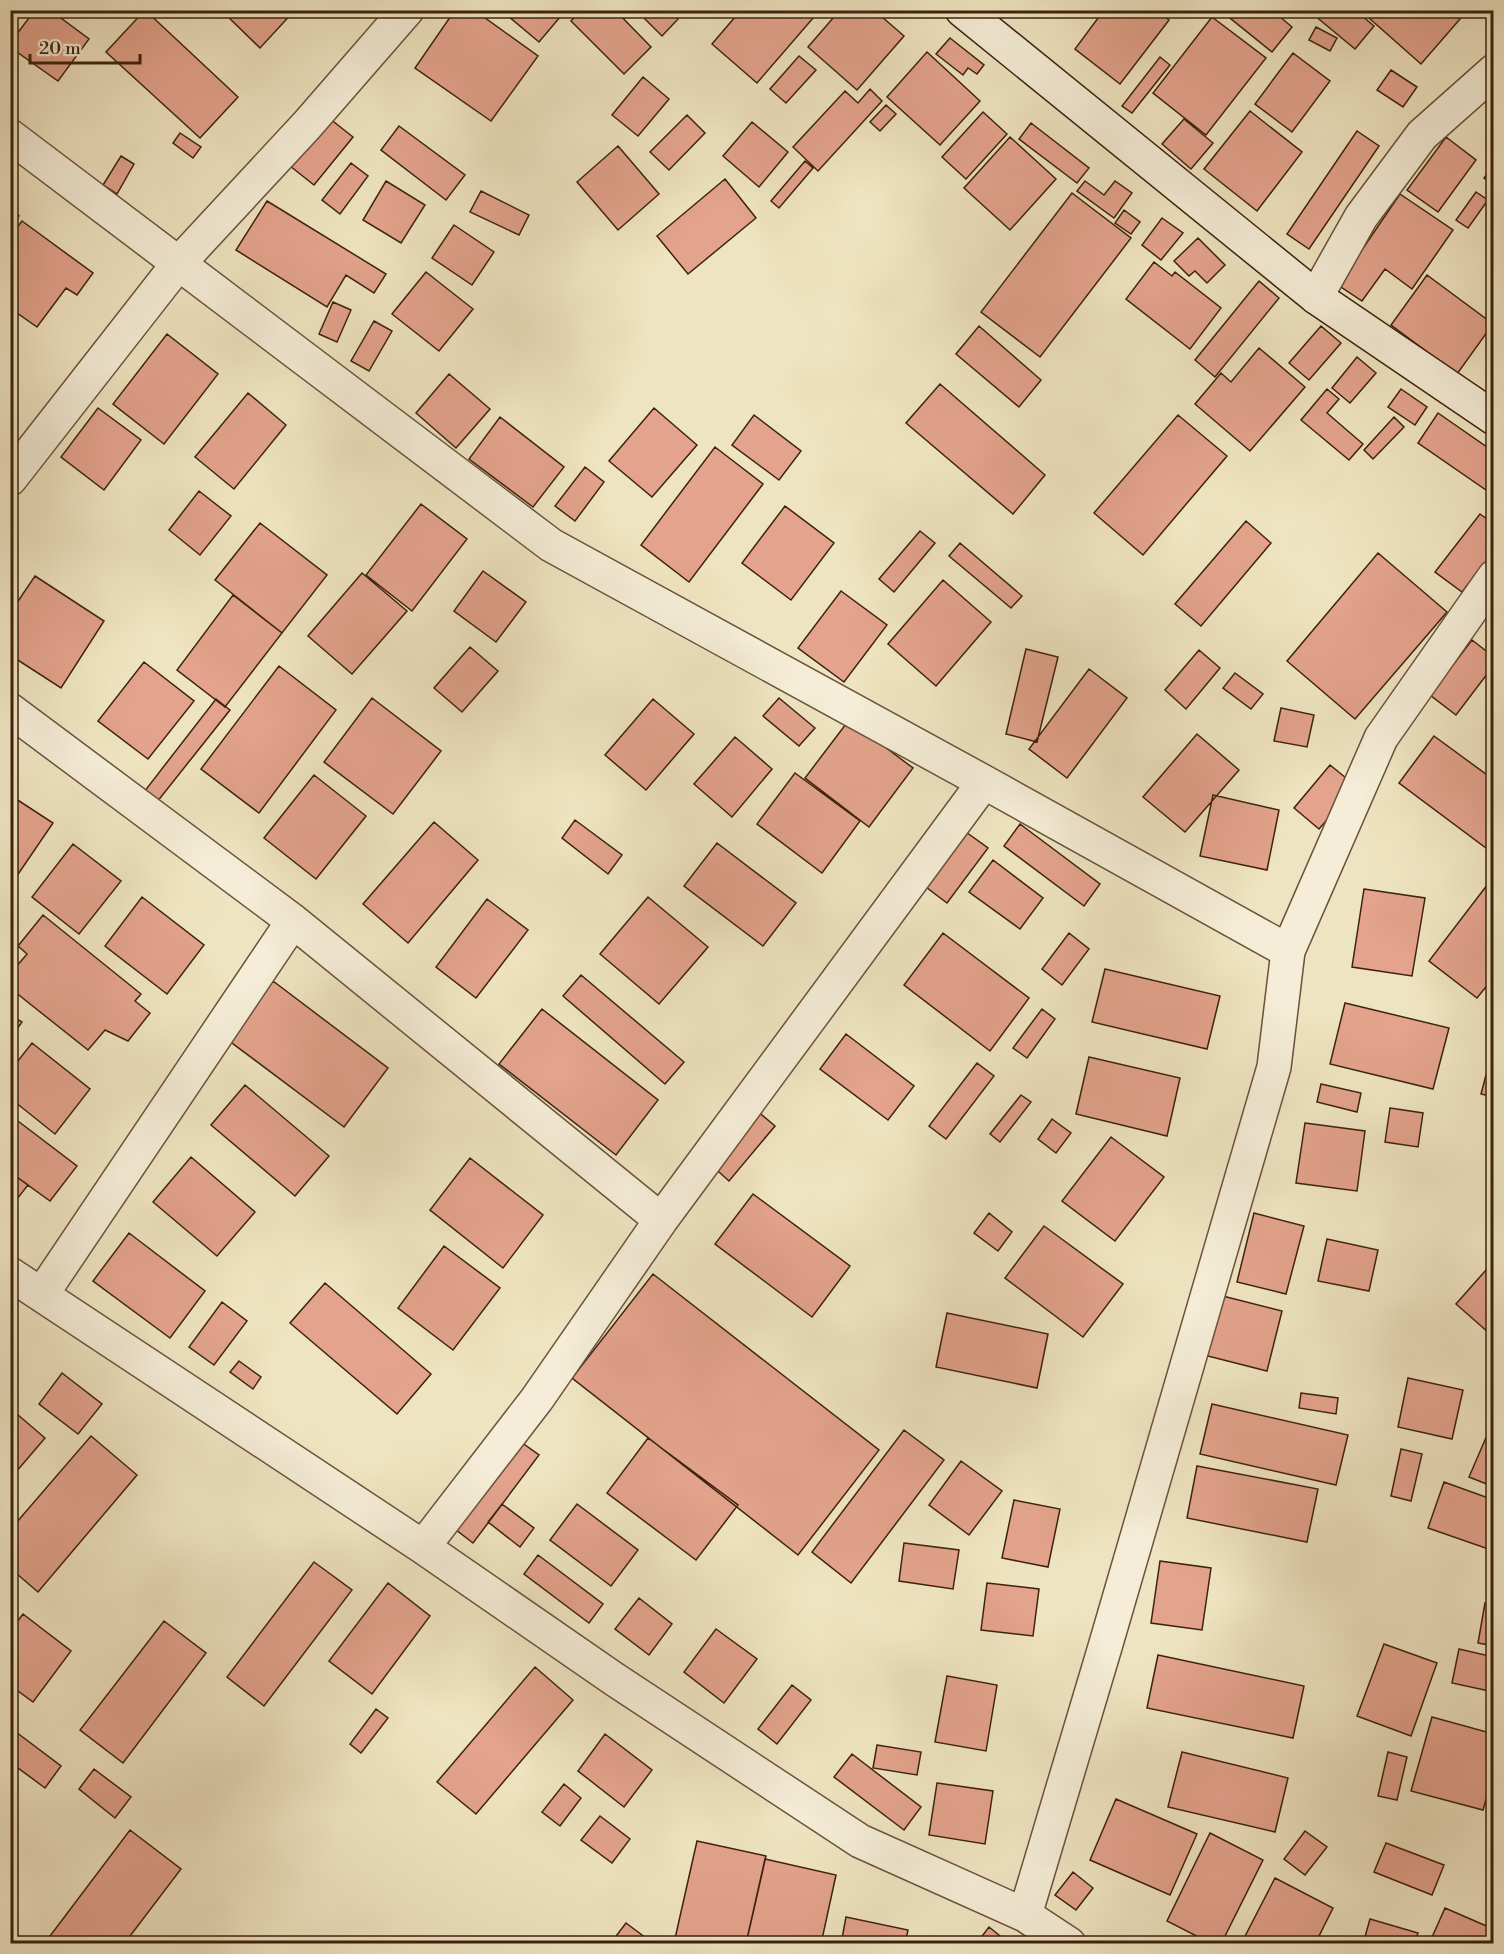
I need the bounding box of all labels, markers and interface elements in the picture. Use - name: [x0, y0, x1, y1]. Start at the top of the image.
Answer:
- scale bar: [30, 27, 140, 65]
- text: 20 m: [39, 37, 81, 60]

